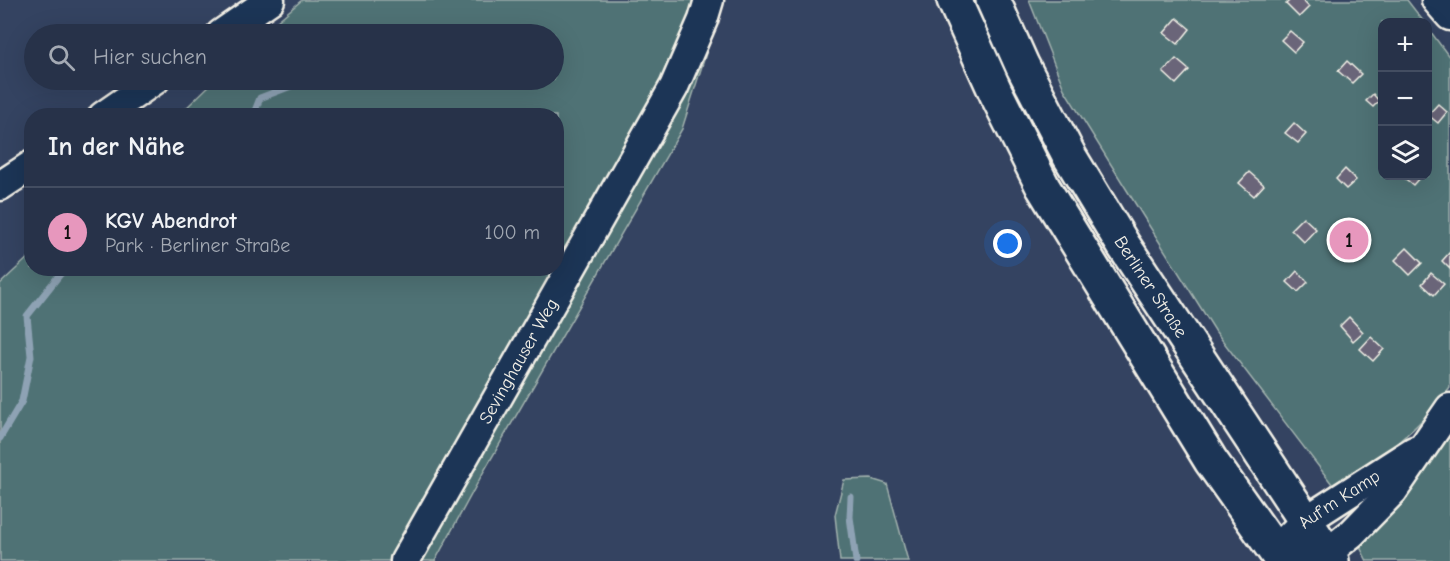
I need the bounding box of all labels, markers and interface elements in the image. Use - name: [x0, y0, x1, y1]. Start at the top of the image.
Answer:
- map controls: [1378, 18, 1432, 180]
- button: +: [1378, 18, 1432, 72]
- search box: [24, 24, 564, 90]
- icon: search: [45, 41, 78, 74]
- text: Hier suchen: [93, 44, 207, 70]
- button: −: [1378, 72, 1432, 126]
- button: layers: [1378, 126, 1432, 180]
- text: In der Nähe: [48, 132, 185, 162]
- text: KGV Abendrot: [105, 208, 237, 234]
- pin: 1: [1330, 218, 1368, 262]
- text: 1: [64, 221, 71, 244]
- text: 100 m: [485, 221, 540, 244]
- your location: [993, 229, 1022, 258]
- street label: Berliner Straße: [1110, 232, 1192, 342]
- text: Park · Berliner Straße: [105, 234, 290, 257]
- street label: Sevinghauser Weg: [475, 295, 562, 427]
- street label: Auf'm Kamp: [1293, 465, 1384, 533]

